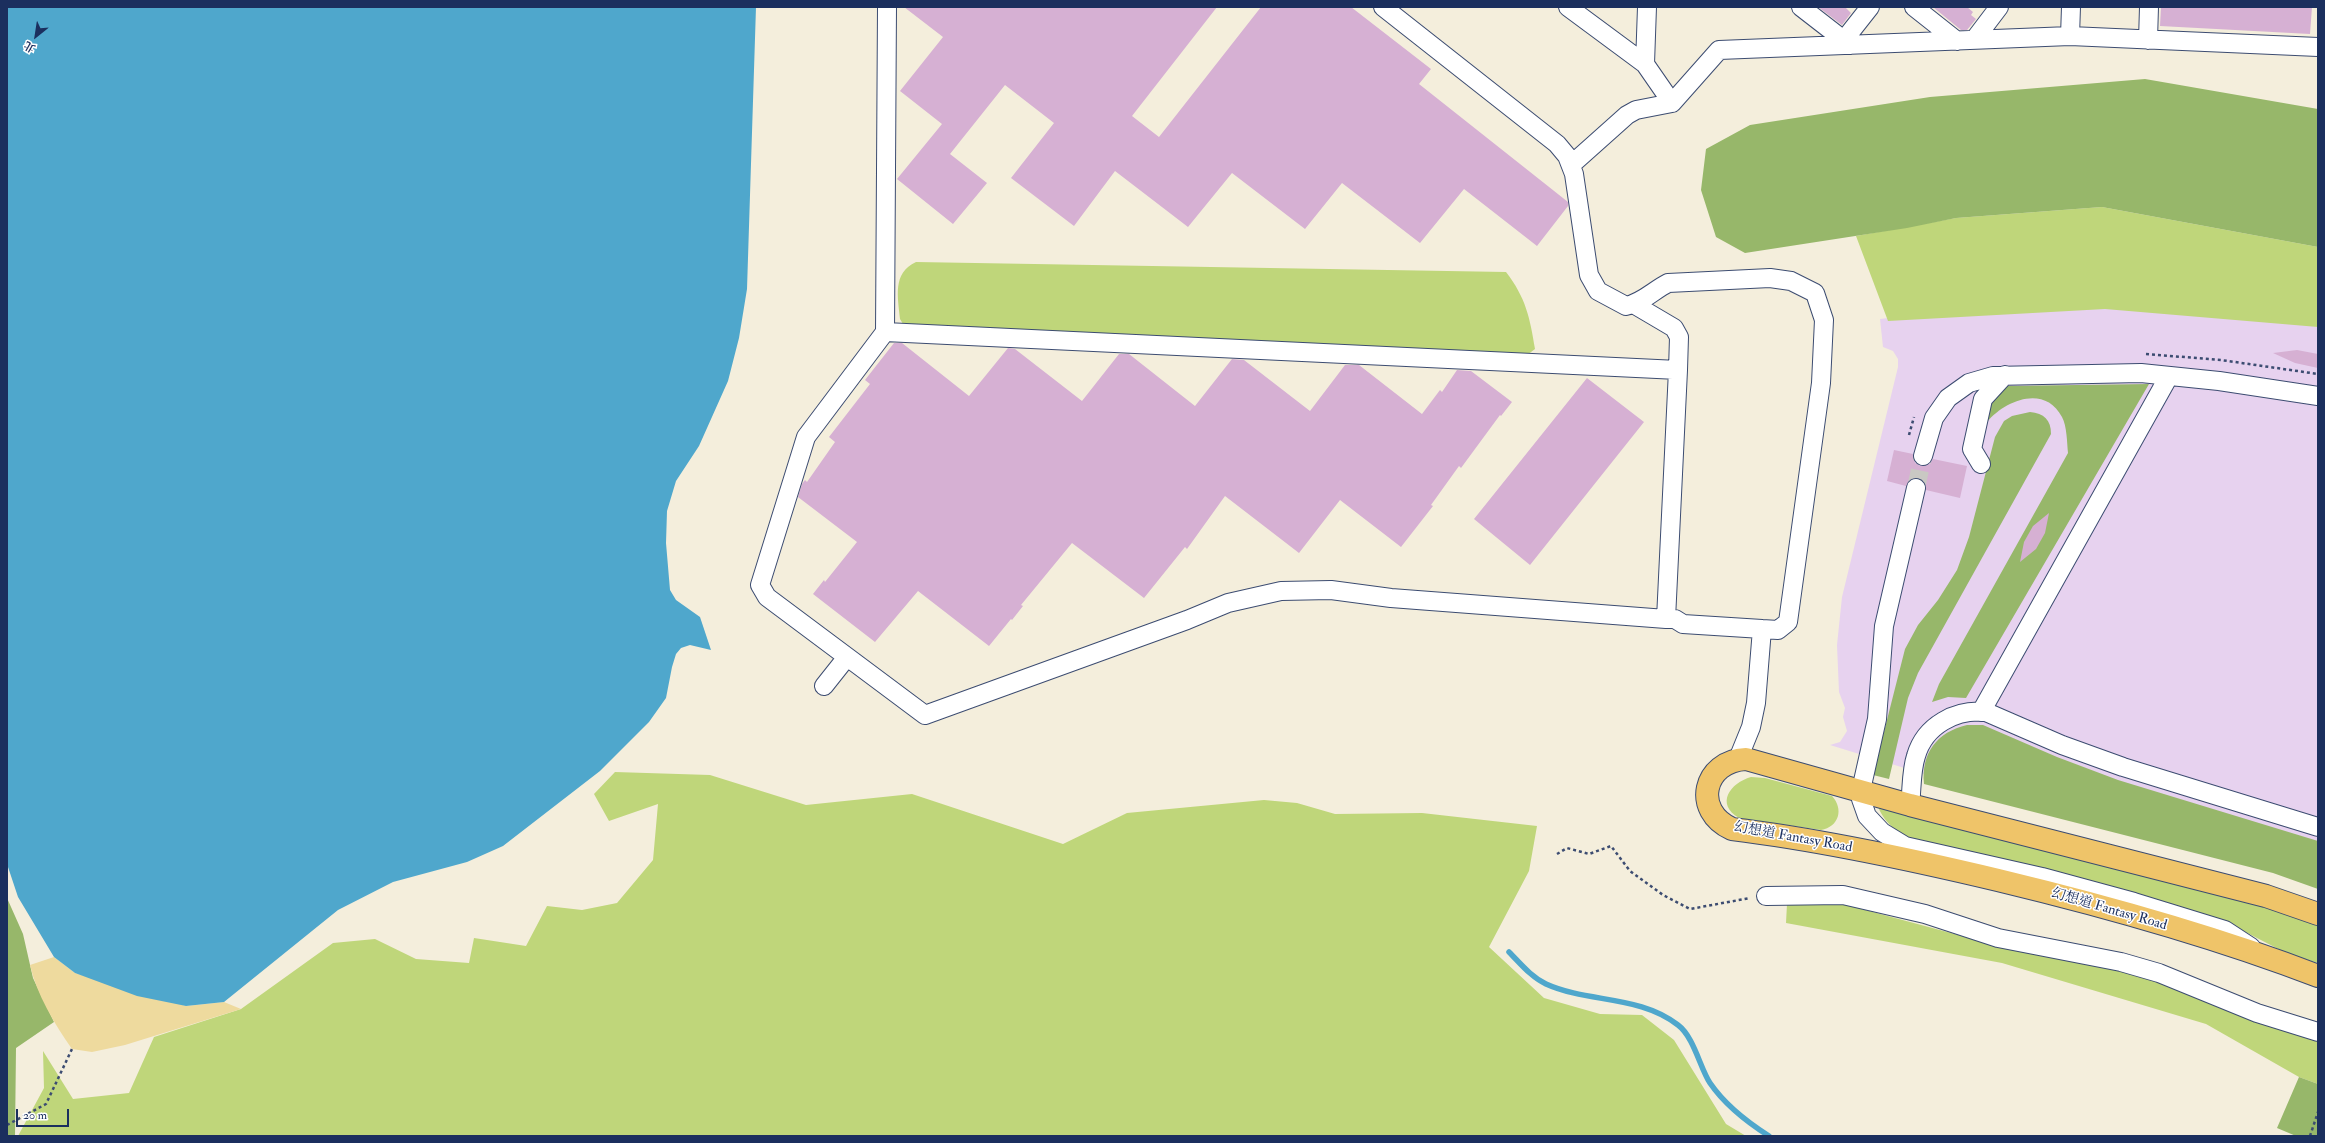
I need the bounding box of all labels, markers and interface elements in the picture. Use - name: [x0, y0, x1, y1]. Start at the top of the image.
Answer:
- north arrow: [16, 16, 56, 56]
- text: 北: [22, 38, 38, 55]
- street label: 幻想道 Fantasy Road: [1733, 819, 1853, 857]
- street label: 幻想道 Fantasy Road: [2049, 885, 2169, 935]
- scale bar: [18, 1101, 71, 1127]
- text: 20 m: [23, 1108, 47, 1123]

